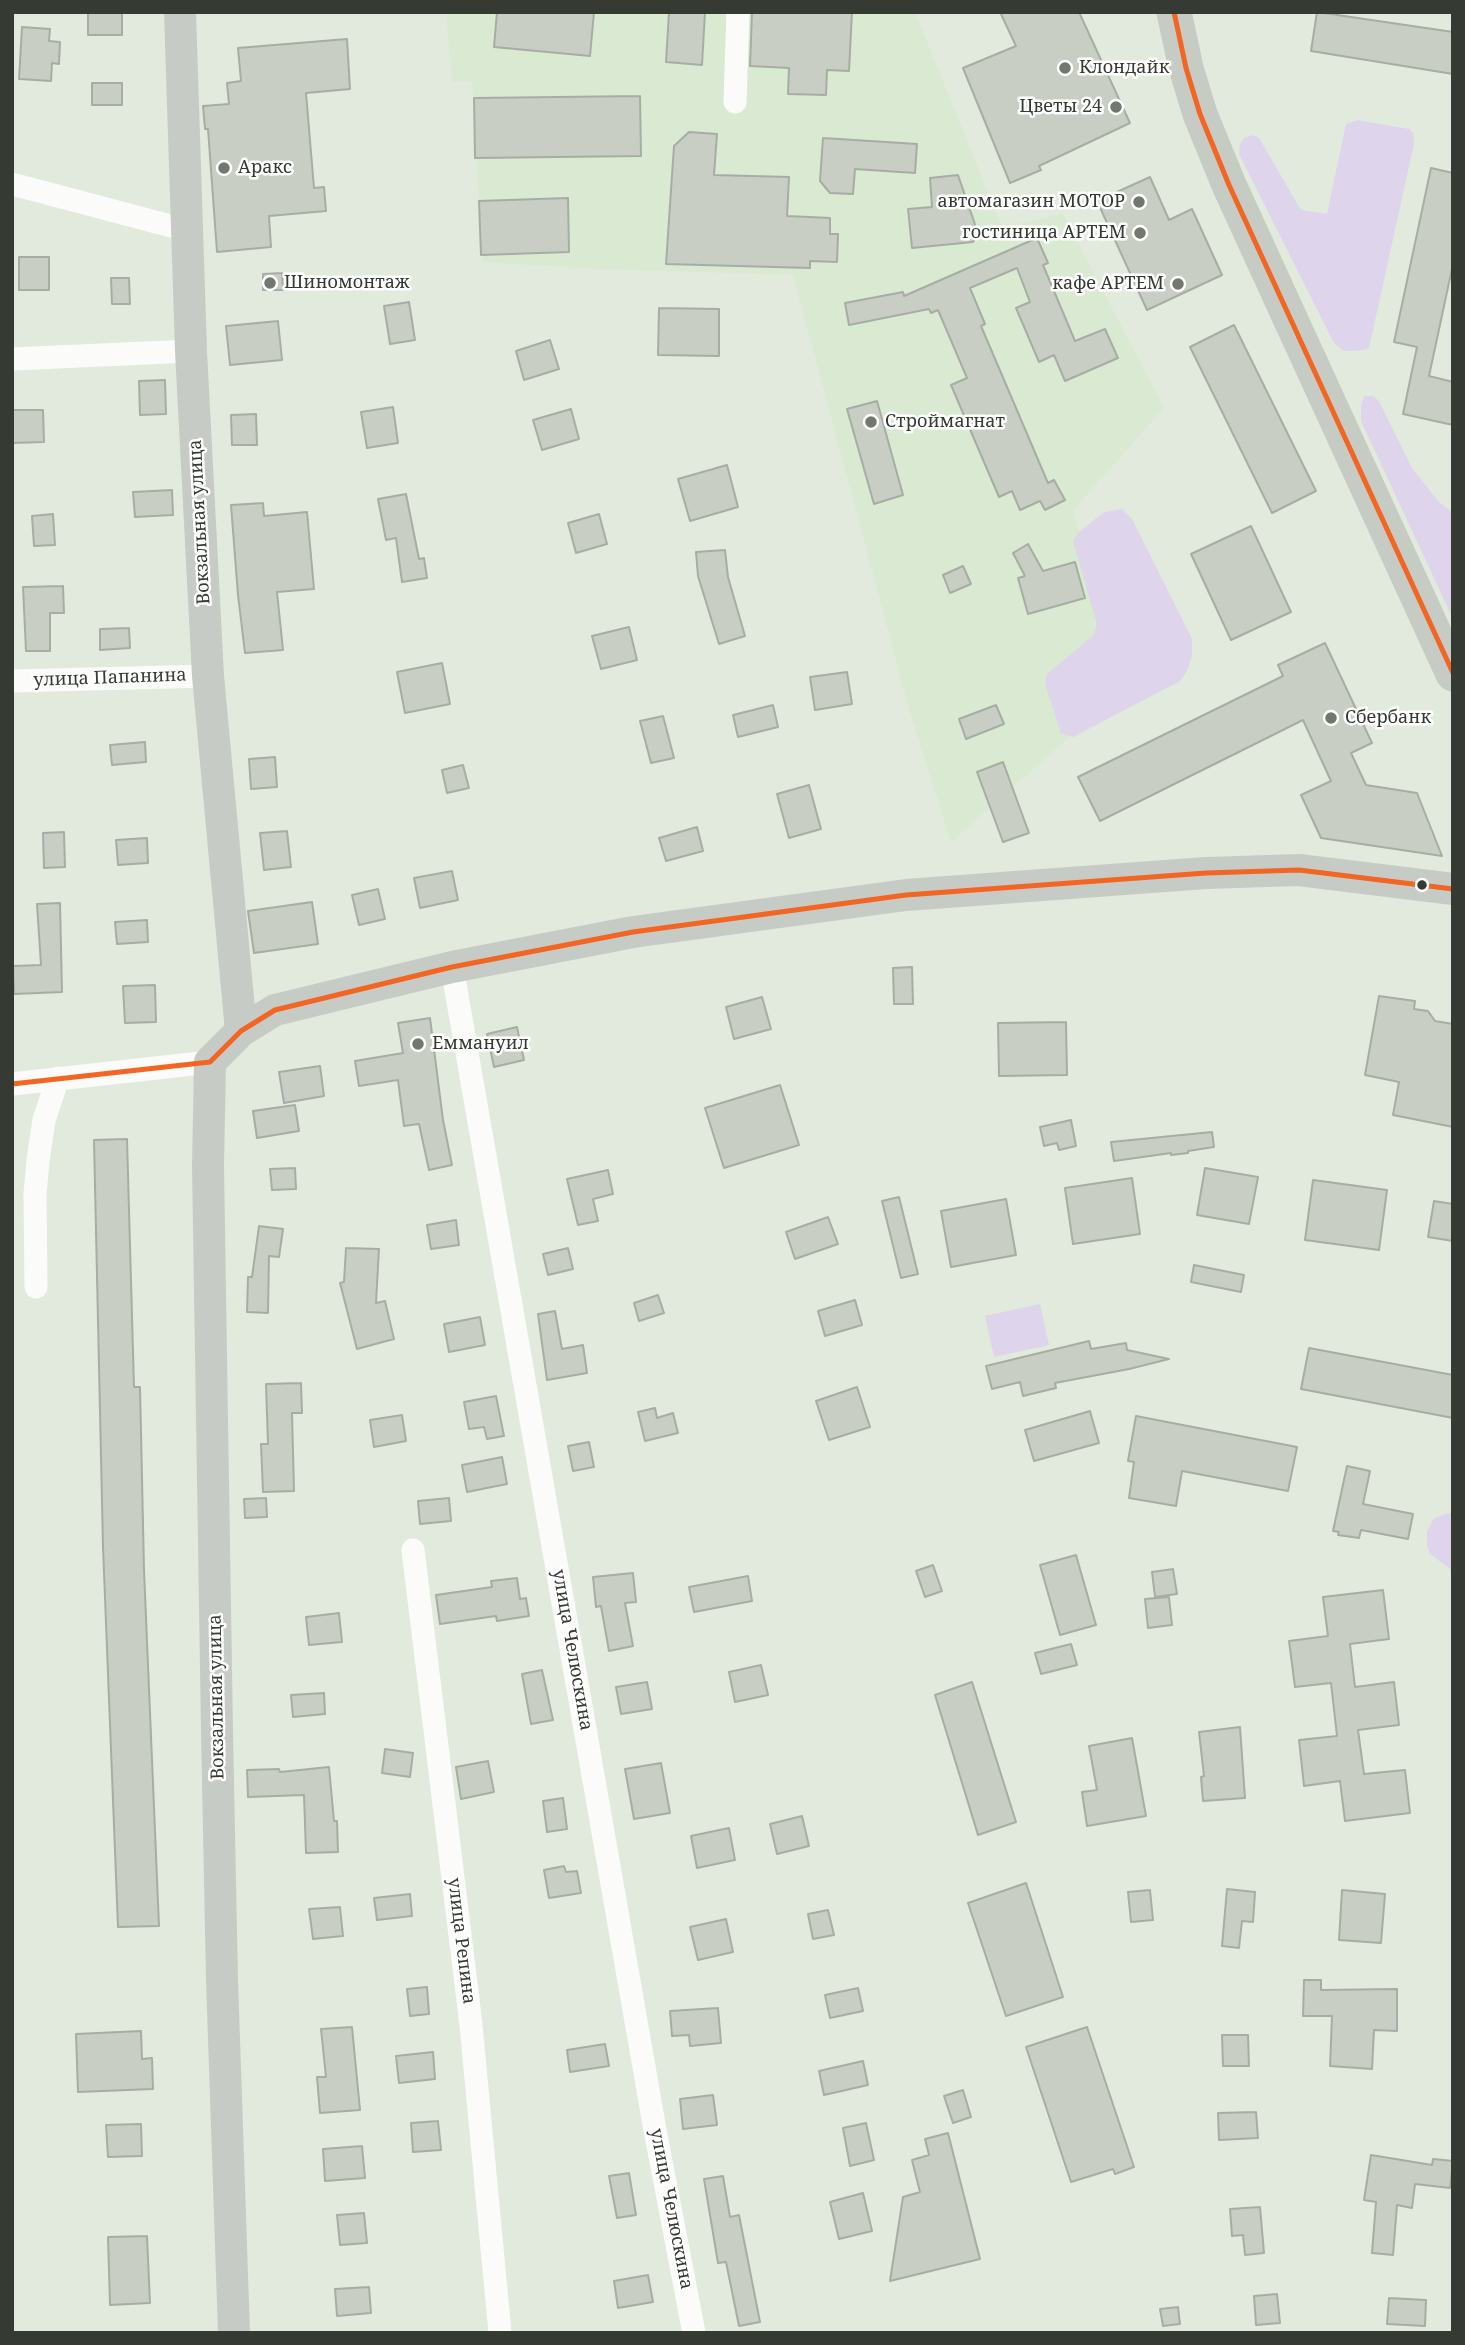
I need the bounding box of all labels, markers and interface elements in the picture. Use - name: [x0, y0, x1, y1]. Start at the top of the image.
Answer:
- place label: Клондайк: [1079, 57, 1169, 79]
- marker: Клондайк: [1057, 60, 1073, 76]
- place label: Цветы 24: [1019, 96, 1102, 118]
- marker: Цветы 24: [1108, 99, 1124, 115]
- place label: Аракс: [238, 157, 292, 179]
- marker: Аракс: [216, 160, 232, 176]
- place label: автомагазин МОТОР: [937, 191, 1125, 213]
- marker: автомагазин МОТОР: [1131, 194, 1147, 210]
- place label: гостиница АРТЕМ: [962, 222, 1126, 244]
- marker: гостиница АРТЕМ: [1132, 225, 1148, 241]
- place label: Шиномонтаж: [284, 272, 409, 294]
- place label: кафе АРТЕМ: [1052, 273, 1164, 295]
- marker: Шиномонтаж: [262, 275, 278, 291]
- marker: кафе АРТЕМ: [1170, 276, 1186, 292]
- place label: Строймагнат: [885, 411, 1005, 433]
- marker: Строймагнат: [863, 414, 879, 430]
- street label: Вокзальная улица: [185, 439, 215, 605]
- street label: улица Папанина: [33, 665, 187, 691]
- place label: Сбербанк: [1345, 707, 1431, 729]
- marker: Сбербанк: [1323, 710, 1339, 726]
- unlabelled marker: [1415, 878, 1429, 892]
- place label: Еммануил: [432, 1033, 529, 1055]
- marker: Еммануил: [410, 1036, 426, 1052]
- street label: улица Челюскина: [547, 1568, 597, 1732]
- street label: Вокзальная улица: [205, 1614, 229, 1780]
- street label: улица Репина: [443, 1877, 479, 2005]
- street label: улица Челюскина: [645, 2127, 697, 2291]

